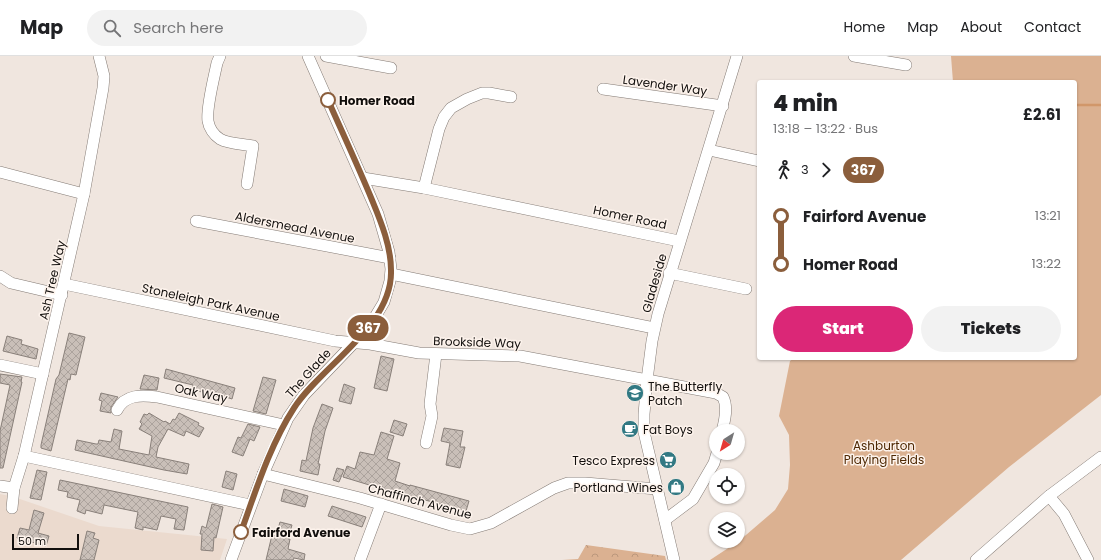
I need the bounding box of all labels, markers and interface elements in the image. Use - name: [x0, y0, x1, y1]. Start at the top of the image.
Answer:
- search box: [87, 10, 367, 46]
- text: Map: [20, 14, 63, 41]
- icon: search: [101, 17, 123, 39]
- text: Search here: [133, 17, 224, 38]
- text: Home: [843, 17, 885, 37]
- text: Map: [907, 17, 938, 37]
- text: About: [960, 17, 1002, 37]
- text: Contact: [1024, 17, 1081, 37]
- street label: Lavender Way: [622, 71, 708, 99]
- text: 4 min: [773, 88, 838, 119]
- marker: Homer Road: [320, 92, 336, 108]
- place label: Homer Road: [339, 92, 415, 109]
- text: £2.61: [1023, 104, 1061, 125]
- text: 13:18 – 13:22 · Bus: [773, 119, 878, 138]
- icon: walk: [773, 159, 795, 181]
- icon: forward: [815, 159, 837, 181]
- text: 3: [801, 160, 809, 179]
- text: 367: [851, 160, 876, 180]
- street label: Homer Road: [592, 201, 668, 233]
- text: Fairford Avenue: [803, 206, 926, 227]
- text: 13:21: [1035, 206, 1061, 225]
- street label: Aldersmead Avenue: [234, 207, 356, 247]
- street label: Ash Tree Way: [35, 238, 69, 321]
- street label: Gladeside: [637, 251, 671, 315]
- text: Homer Road: [803, 254, 898, 275]
- text: 13:22: [1031, 254, 1061, 273]
- street label: Stoneleigh Park Avenue: [140, 279, 282, 325]
- button: Start: [773, 306, 913, 352]
- button: Tickets: [921, 306, 1061, 352]
- line badge: 367: [345, 315, 391, 341]
- text: 367: [356, 318, 380, 338]
- street label: Brookside Way: [433, 332, 521, 352]
- street label: The Glade: [281, 345, 335, 401]
- place label: The Butterfly Patch: [648, 378, 722, 409]
- street label: Oak Way: [173, 379, 229, 407]
- school or university icon: The Butterfly Patch: [625, 383, 645, 403]
- cafe icon: Fat Boys: [620, 419, 640, 439]
- place label: Fat Boys: [643, 421, 693, 438]
- north arrow: [709, 424, 745, 460]
- map controls: [709, 424, 745, 548]
- park label: Ashburton Playing Fields: [844, 437, 924, 468]
- supermarket icon: Tesco Express: [658, 450, 678, 470]
- place label: Tesco Express: [572, 452, 655, 469]
- button: locate: [709, 468, 745, 504]
- shop icon: Portland Wines: [666, 477, 686, 497]
- street label: Chaffinch Avenue: [366, 479, 474, 523]
- place label: Portland Wines: [573, 479, 663, 496]
- button: layers: [709, 512, 745, 548]
- marker: Fairford Avenue: [233, 524, 249, 540]
- place label: Fairford Avenue: [252, 524, 351, 541]
- scale bar: [12, 532, 79, 551]
- text: 50 m: [18, 533, 46, 549]

